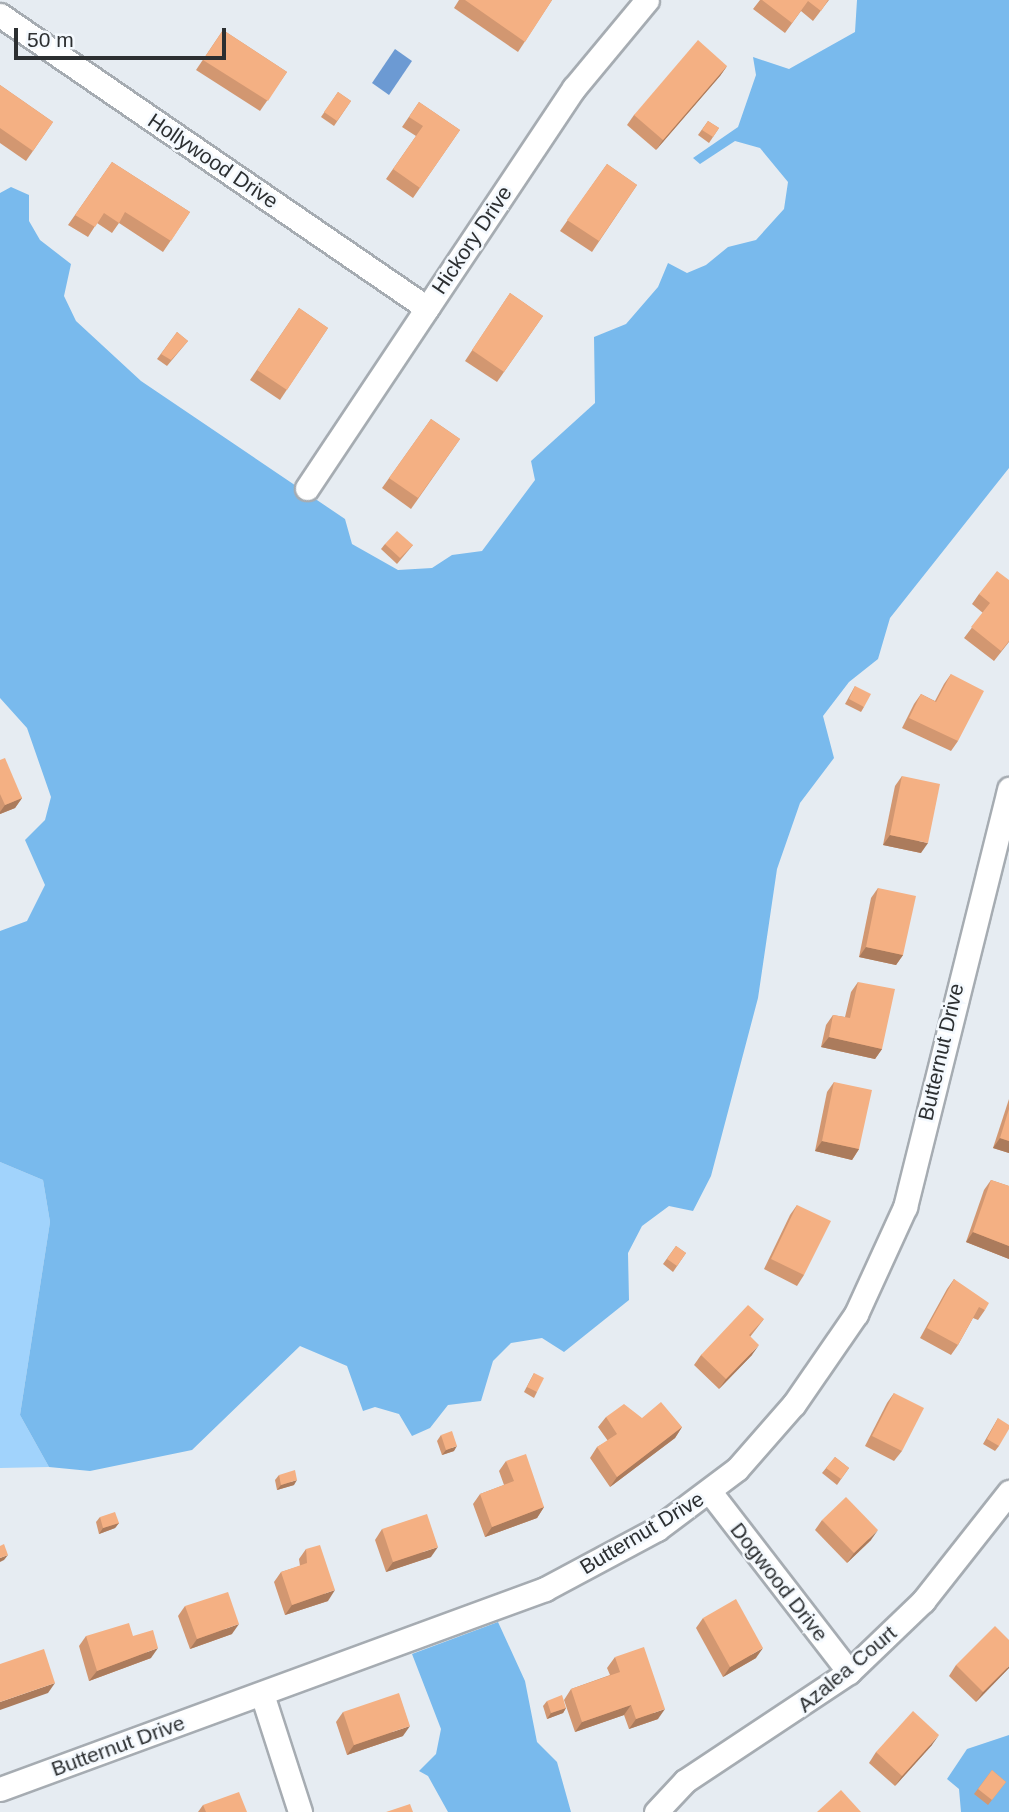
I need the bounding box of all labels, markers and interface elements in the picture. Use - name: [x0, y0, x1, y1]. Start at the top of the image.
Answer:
- scale bar: [18, 14, 229, 58]
- text: 50 m: [27, 28, 74, 51]
- street label: Hollywood Drive: [143, 108, 283, 214]
- street label: Hickory Drive: [427, 181, 517, 299]
- street label: Butternut Drive: [913, 981, 969, 1123]
- street label: Butternut Drive: [575, 1486, 709, 1580]
- street label: Dogwood Drive: [725, 1518, 833, 1646]
- street label: Azalea Court: [792, 1620, 902, 1718]
- street label: Butternut Drive: [48, 1710, 188, 1782]

